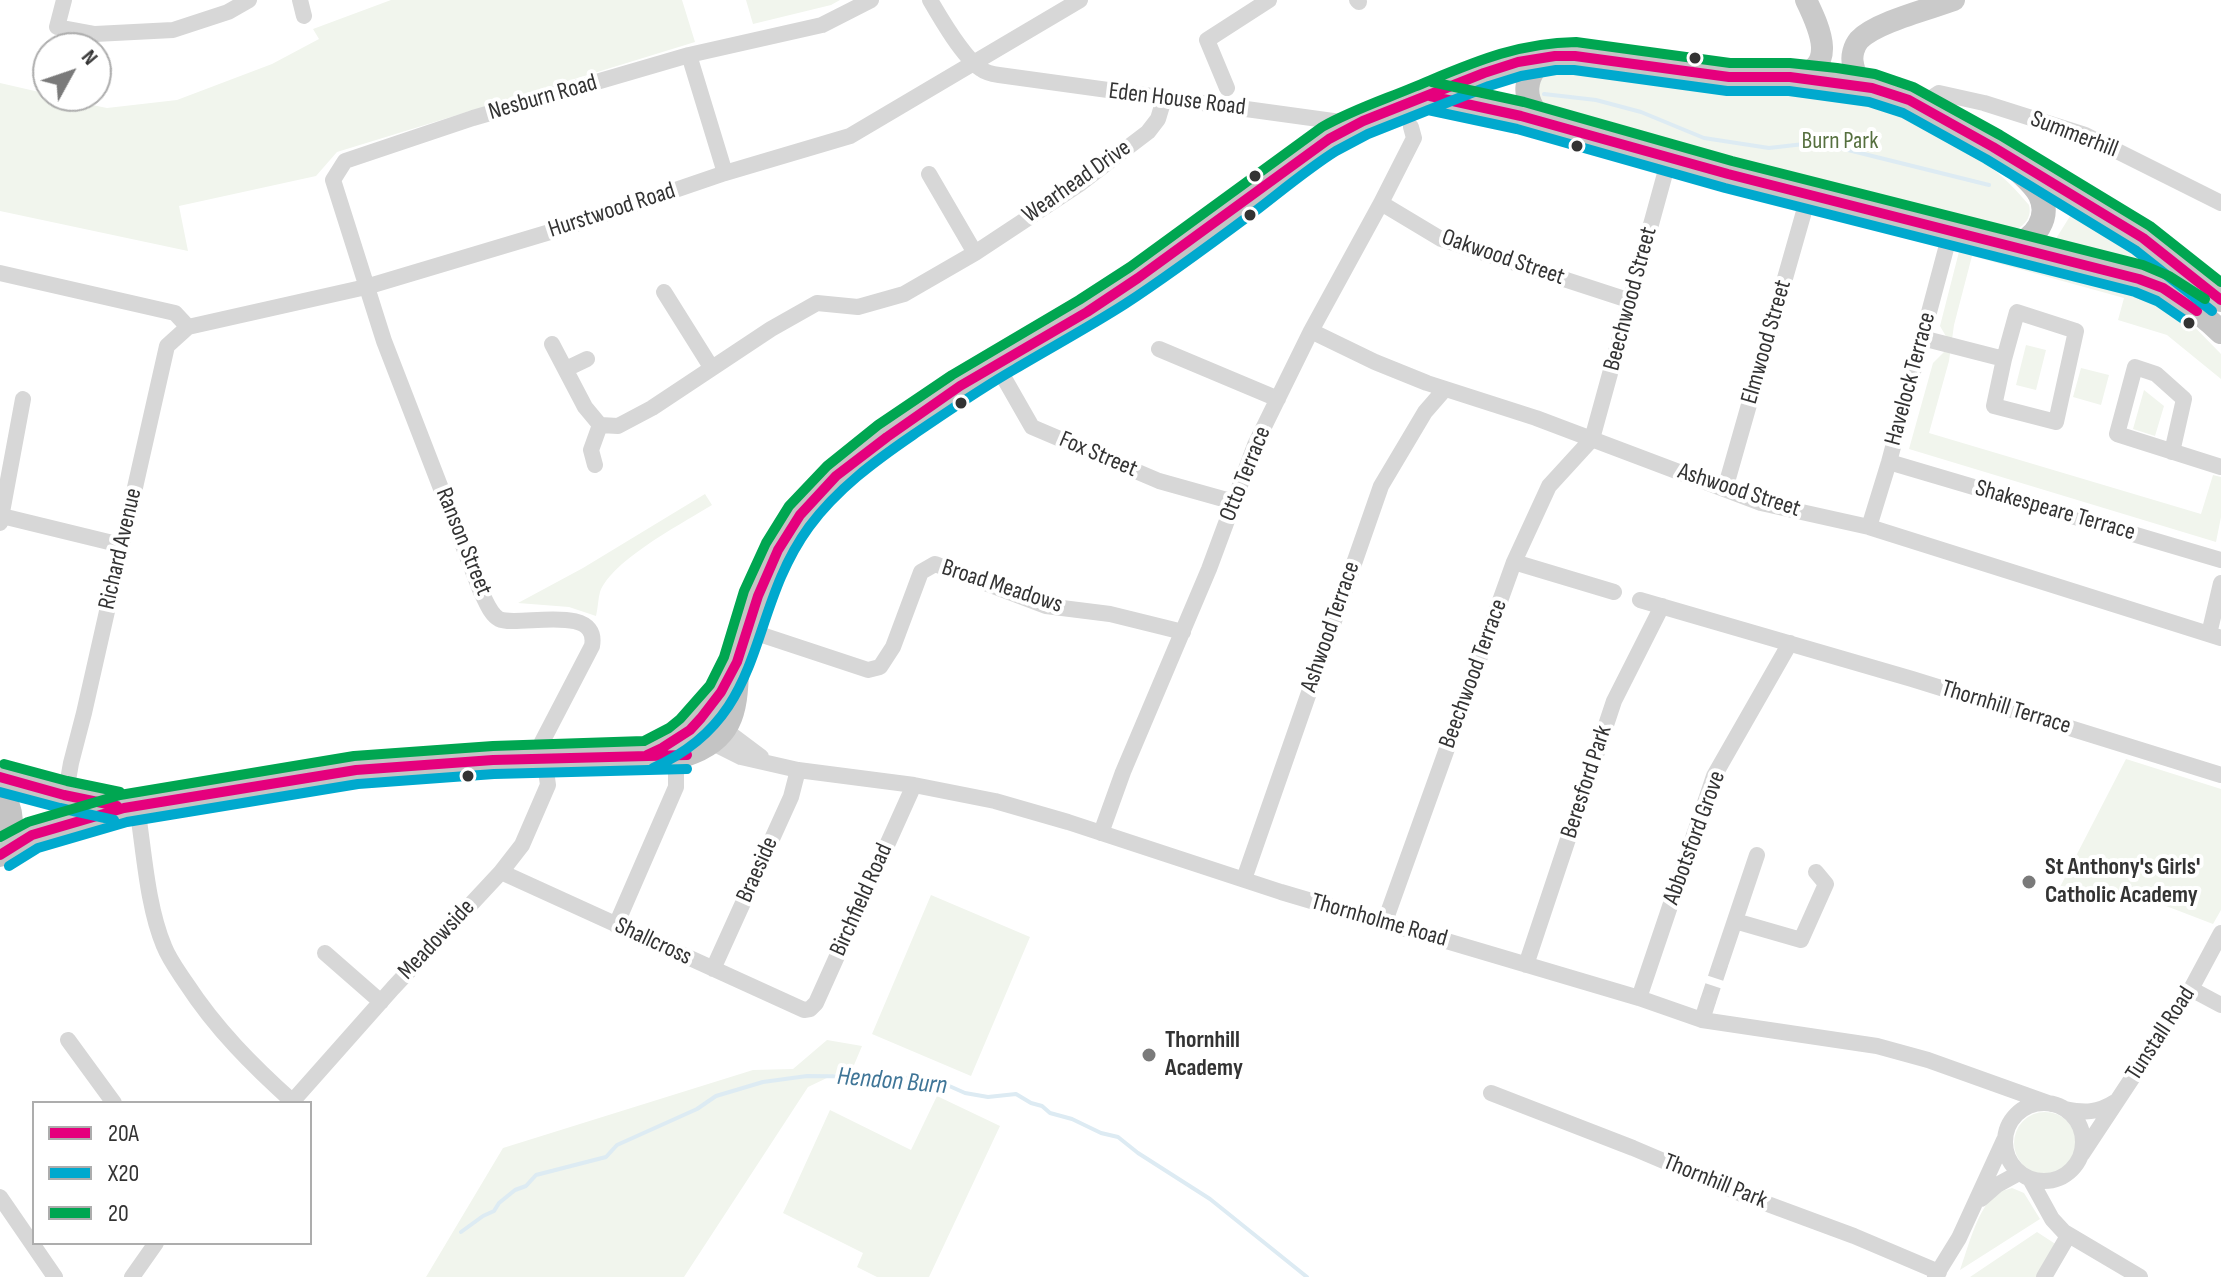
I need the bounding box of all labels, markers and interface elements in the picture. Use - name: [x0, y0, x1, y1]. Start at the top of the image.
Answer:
- north arrow: [32, 32, 112, 112]
- text: N: [75, 44, 103, 71]
- unlabelled marker: [1687, 50, 1703, 66]
- street label: Nesburn Road: [485, 69, 601, 127]
- street label: Eden House Road: [1107, 77, 1247, 123]
- street label: Summerhill: [2026, 105, 2122, 165]
- park label: Burn Park: [1802, 128, 1878, 156]
- street label: Wearhead Drive: [1017, 134, 1137, 230]
- unlabelled marker: [1569, 138, 1585, 154]
- unlabelled marker: [1247, 168, 1263, 184]
- street label: Hurstwood Road: [545, 177, 679, 245]
- unlabelled marker: [1242, 207, 1258, 223]
- street label: Oakwood Street: [1438, 224, 1568, 292]
- street label: Beechwood Street: [1598, 224, 1664, 374]
- street label: Elmwood Street: [1736, 277, 1798, 407]
- street label: Havelock Terrace: [1879, 309, 1943, 449]
- unlabelled marker: [2181, 315, 2197, 331]
- unlabelled marker: [953, 395, 969, 411]
- street label: Otto Terrace: [1214, 422, 1278, 526]
- street label: Fox Street: [1055, 426, 1141, 484]
- street label: Ashwood Street: [1674, 458, 1804, 524]
- street label: Shakespeare Terrace: [1972, 474, 2138, 548]
- street label: Ranson Street: [428, 484, 498, 600]
- street label: Richard Avenue: [93, 486, 149, 612]
- street label: Broad Meadows: [938, 554, 1066, 620]
- street label: Ashwood Terrace: [1295, 558, 1367, 696]
- street label: Beechwood Terrace: [1434, 596, 1514, 752]
- street label: Thornhill Terrace: [1938, 675, 2074, 741]
- street label: Beresford Park: [1555, 722, 1619, 842]
- street label: Abbotsford Grove: [1658, 767, 1732, 909]
- unlabelled marker: [460, 768, 476, 784]
- street label: Braeside: [731, 833, 785, 907]
- street label: Birchfield Road: [824, 839, 900, 961]
- place label: St Anthony's Girls' Catholic Academy: [2045, 854, 2200, 910]
- marker: St Anthony's Girls' Catholic Academy: [2020, 873, 2038, 891]
- street label: Thornholme Road: [1308, 888, 1450, 954]
- street label: Meadowside: [393, 894, 481, 986]
- street label: Shallcross: [610, 912, 696, 972]
- street label: Tunstall Road: [2120, 982, 2202, 1086]
- place label: Thornhill Academy: [1165, 1027, 1243, 1083]
- marker: Thornhill Academy: [1140, 1046, 1158, 1064]
- water label: Hendon Burn: [836, 1062, 948, 1102]
- legend: [32, 1101, 312, 1245]
- text: 20A: [108, 1119, 139, 1148]
- street label: Thornhill Park: [1659, 1148, 1771, 1216]
- text: X20: [108, 1159, 139, 1188]
- text: 20: [108, 1199, 129, 1228]

